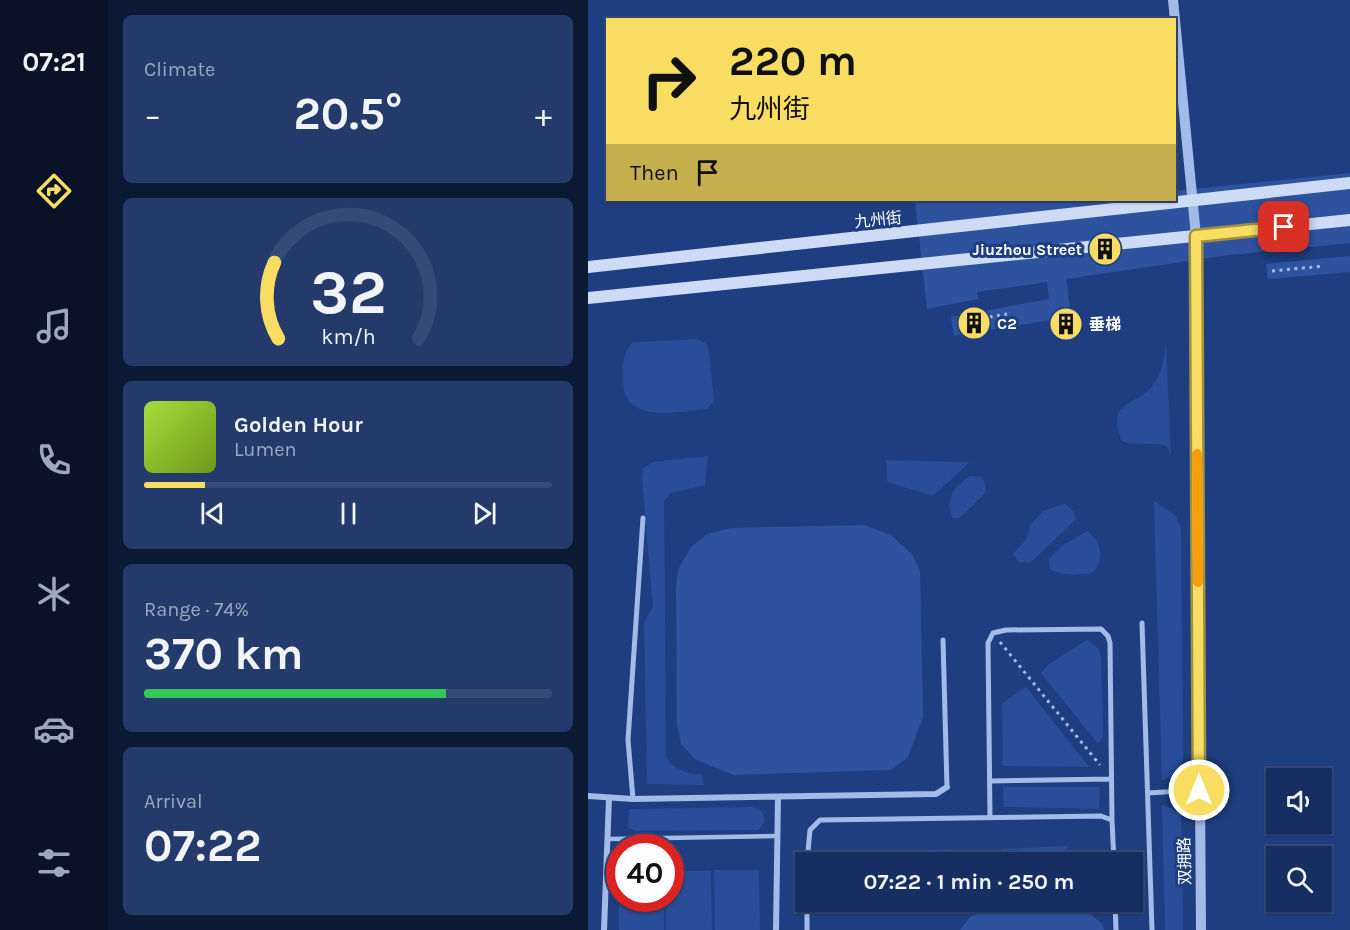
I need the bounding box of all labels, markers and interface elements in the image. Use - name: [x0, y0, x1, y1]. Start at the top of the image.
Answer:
- text: 220 m: [729, 36, 857, 86]
- icon: right: [630, 42, 708, 120]
- text: 07:21: [22, 46, 86, 78]
- text: Climate: [144, 58, 215, 81]
- text: 20.5°: [293, 88, 403, 140]
- text: 九州街: [729, 93, 810, 125]
- text: −: [144, 96, 161, 134]
- text: +: [535, 96, 552, 134]
- icon: arrive: [691, 156, 724, 189]
- text: Then: [630, 160, 679, 186]
- icon: directions: [33, 170, 75, 212]
- pin: [1258, 201, 1309, 252]
- street label: 九州街: [853, 208, 903, 231]
- icon: arrive: [1267, 210, 1300, 243]
- building icon: Jiuzhou Street: [1087, 231, 1123, 267]
- place label: Jiuzhou Street: [973, 240, 1082, 259]
- text: 32: [310, 256, 386, 329]
- icon: music: [33, 305, 75, 347]
- building icon: C2: [956, 305, 992, 341]
- building icon: 垂梯: [1048, 306, 1084, 342]
- place label: C2: [997, 314, 1017, 333]
- place label: 垂梯: [1089, 315, 1121, 334]
- text: km/h: [321, 324, 375, 349]
- text: Golden Hour: [234, 412, 363, 438]
- text: Lumen: [234, 438, 297, 461]
- icon: phone: [33, 439, 75, 481]
- icon: previous: [196, 497, 229, 530]
- icon: pause: [332, 497, 365, 530]
- icon: next: [468, 497, 501, 530]
- icon: climate: [33, 573, 75, 615]
- text: Range · 74%: [144, 598, 249, 621]
- text: 370 km: [144, 628, 304, 680]
- icon: car: [33, 708, 75, 750]
- position arrow: [1167, 758, 1231, 822]
- map controls: [1266, 768, 1332, 912]
- button: sound: [1266, 768, 1332, 834]
- text: Arrival: [144, 790, 203, 813]
- text: 07:22: [144, 820, 261, 872]
- speed limit sign: 40: [606, 834, 684, 912]
- street label: 双拥路: [1175, 837, 1194, 885]
- icon: filters: [33, 842, 75, 884]
- button: search: [1266, 846, 1332, 912]
- text: 07:22 · 1 min · 250 m: [864, 869, 1074, 895]

